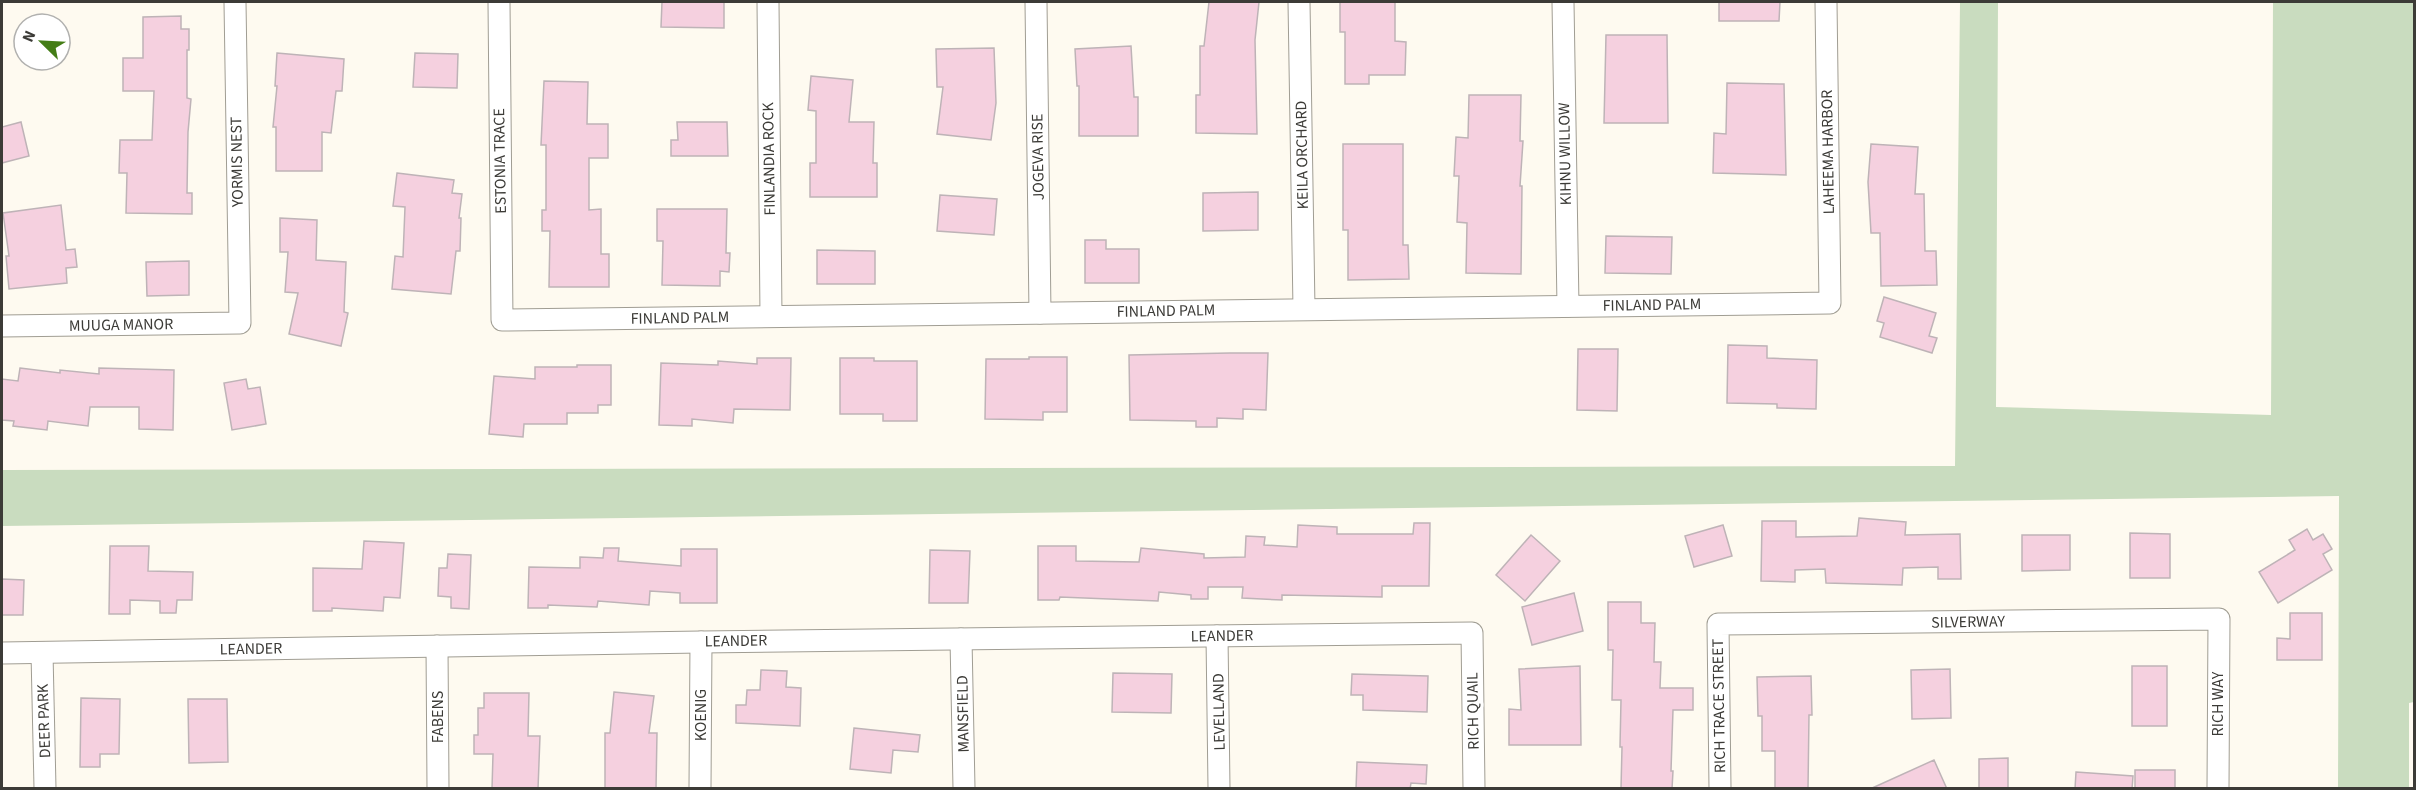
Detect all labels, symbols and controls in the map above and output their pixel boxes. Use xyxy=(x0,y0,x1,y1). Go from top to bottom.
north arrow xyxy=(12,12,72,72)
text: N xyxy=(17,27,41,46)
street label: LAHEEMA HARBOR xyxy=(1816,89,1840,215)
street label: KEILA ORCHARD xyxy=(1290,100,1314,209)
street label: FINLANDIA ROCK xyxy=(757,101,781,216)
street label: KIHNU WILLOW xyxy=(1553,102,1577,206)
street label: ESTONIA TRACE xyxy=(488,108,512,214)
street label: JOGEVA RISE xyxy=(1026,113,1050,201)
street label: YORMIS NEST xyxy=(225,116,249,208)
street label: FINLAND PALM xyxy=(1602,293,1702,317)
street label: FINLAND PALM xyxy=(1116,299,1216,323)
street label: FINLAND PALM xyxy=(630,306,730,330)
street label: MUUGA MANOR xyxy=(69,313,173,337)
street label: SILVERWAY xyxy=(1931,610,2005,634)
street label: LEANDER xyxy=(1191,624,1253,648)
street label: LEANDER xyxy=(705,629,767,653)
street label: LEANDER xyxy=(220,637,282,661)
street label: RICH TRACE STREET xyxy=(1707,638,1731,773)
street label: RICH WAY xyxy=(2207,671,2229,736)
street label: RICH QUAIL xyxy=(1461,672,1485,750)
street label: LEVELLAND xyxy=(1207,673,1231,751)
street label: MANSFIELD xyxy=(951,675,975,753)
street label: DEER PARK xyxy=(32,683,56,759)
street label: KOENIG xyxy=(690,689,712,741)
street label: FABENS xyxy=(427,691,449,743)

